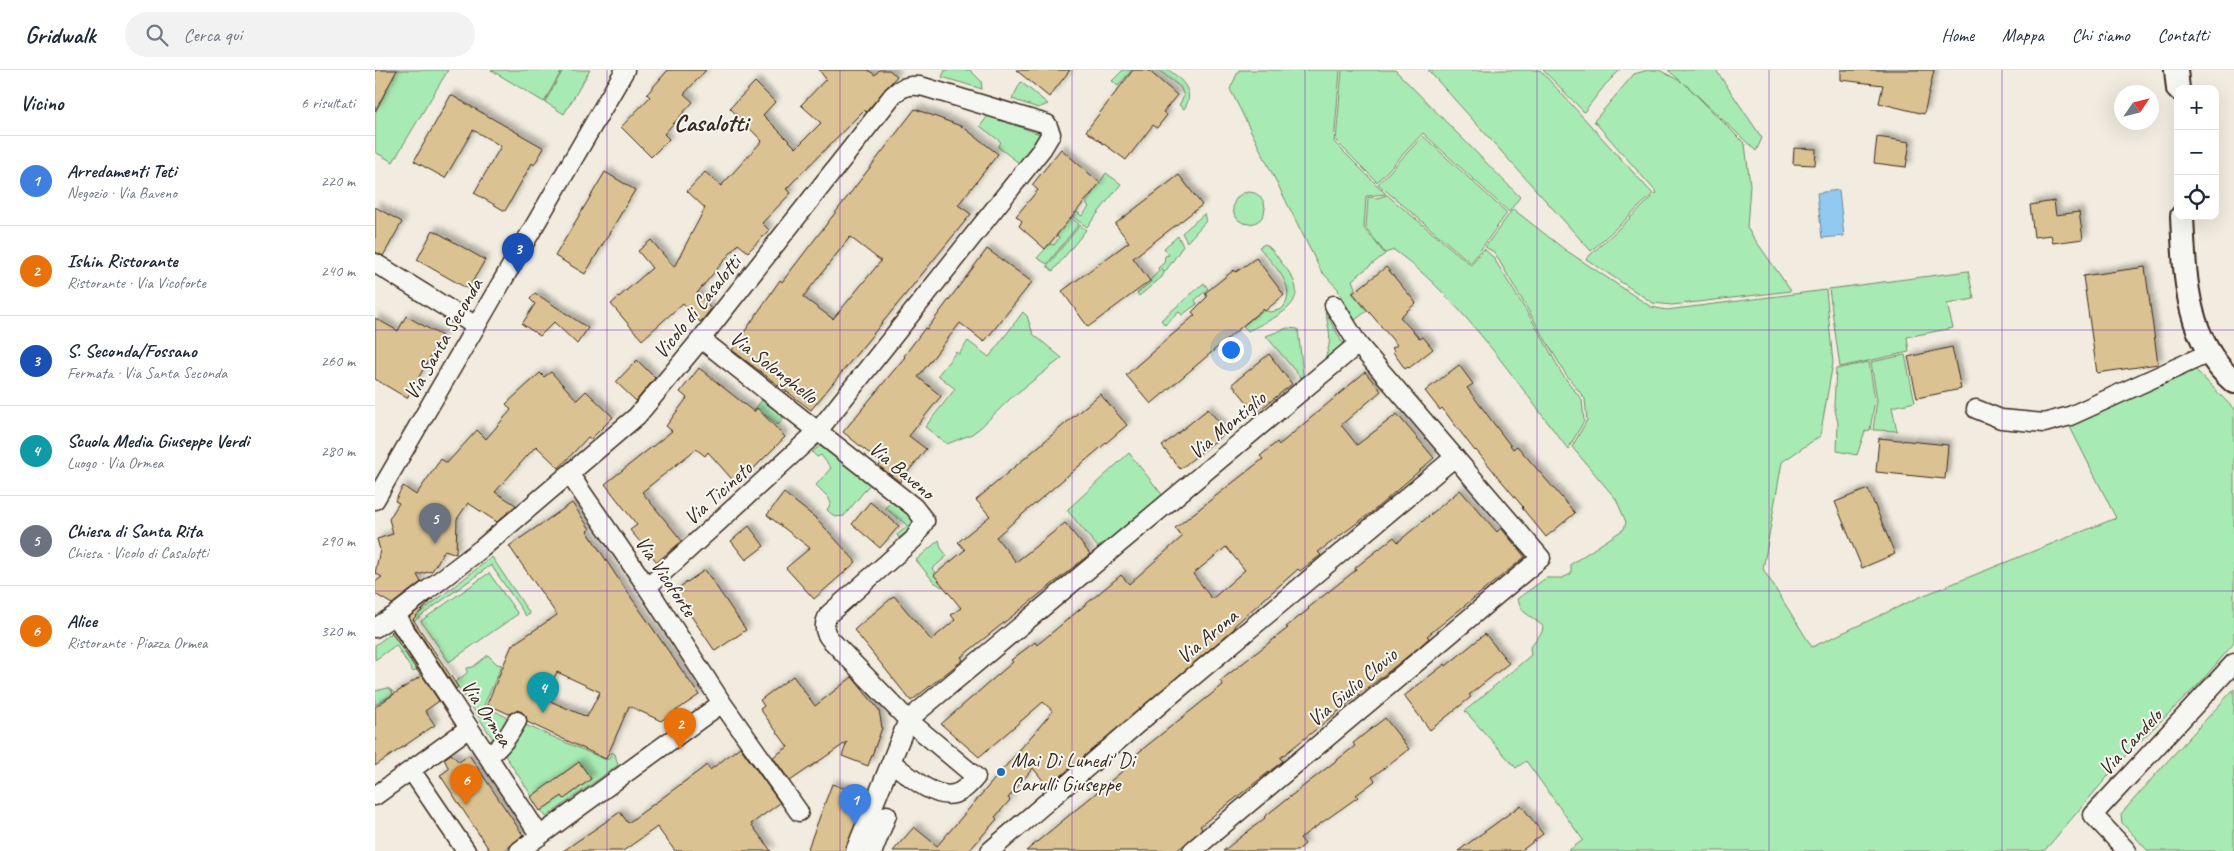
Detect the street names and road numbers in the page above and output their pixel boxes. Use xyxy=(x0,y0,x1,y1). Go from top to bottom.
street label: Vicolo di Casalotti xyxy=(647,248,748,364)
street label: Via Santa Seconda xyxy=(398,272,489,404)
street label: Via Solonghello xyxy=(725,325,824,410)
street label: Via Montiglio xyxy=(1183,384,1272,465)
street label: Via Baveno xyxy=(864,435,942,507)
street label: Via Ticineto xyxy=(678,454,759,531)
street label: Via Vicoforte xyxy=(630,531,703,622)
street label: Via Arona xyxy=(1171,602,1244,669)
street label: Via Giulio Clovio xyxy=(1302,641,1403,732)
street label: Via Ormea xyxy=(456,675,519,753)
street label: Via Candelo xyxy=(2093,701,2169,781)

